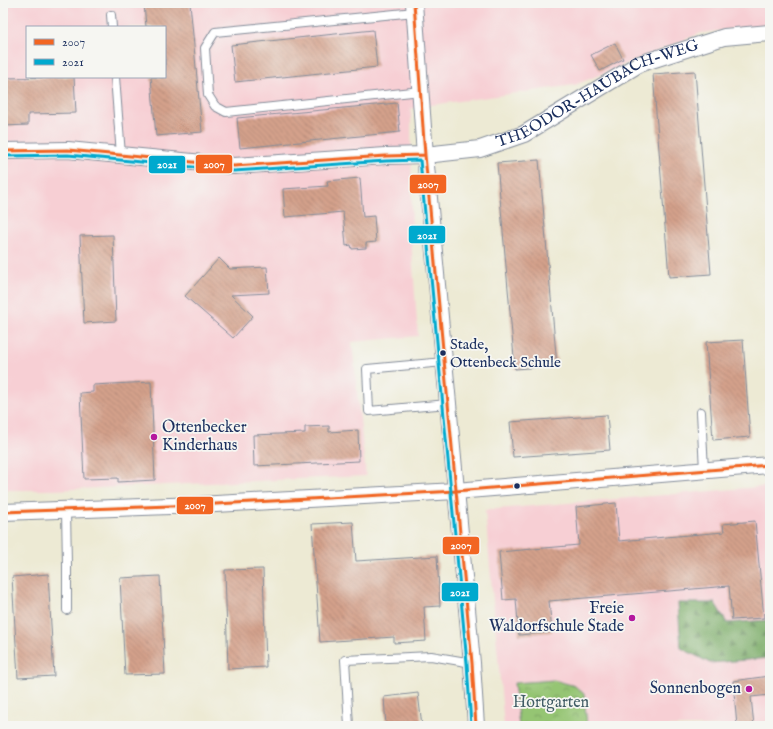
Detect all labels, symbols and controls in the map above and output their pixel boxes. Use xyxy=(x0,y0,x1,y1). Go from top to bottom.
legend xyxy=(26,26,166,78)
text: 2007 xyxy=(62,35,85,50)
street label: THEODOR-HAUBACH-WEG xyxy=(494,36,702,153)
text: 2021 xyxy=(62,55,84,70)
line badge: 2007 xyxy=(195,154,233,174)
line badge: 2021 xyxy=(148,155,186,174)
text: 2021 xyxy=(157,158,177,172)
text: 2007 xyxy=(203,158,225,172)
line badge: 2007 xyxy=(409,174,447,194)
text: 2007 xyxy=(417,178,439,192)
line badge: 2021 xyxy=(408,225,446,244)
text: 2021 xyxy=(417,229,437,243)
place label: Stade, Ottenbeck Schule xyxy=(450,335,561,372)
marker: Stade, Ottenbeck Schule xyxy=(438,348,448,358)
place label: Ottenbecker Kinderhaus xyxy=(162,418,247,456)
marker: Ottenbecker Kinderhaus xyxy=(149,432,159,442)
unlabelled marker xyxy=(512,481,522,491)
line badge: 2007 xyxy=(176,496,214,515)
text: 2007 xyxy=(184,499,206,513)
line badge: 2007 xyxy=(442,536,480,555)
text: 2007 xyxy=(450,539,472,553)
line badge: 2021 xyxy=(441,582,479,602)
text: 2021 xyxy=(450,586,470,600)
place label: Freie Waldorfschule Stade xyxy=(489,599,624,637)
marker: Freie Waldorfschule Stade xyxy=(627,613,637,623)
place label: Sonnenbogen xyxy=(650,679,741,699)
marker: Sonnenbogen xyxy=(744,684,754,694)
park label: Hortgarten xyxy=(513,693,590,713)

